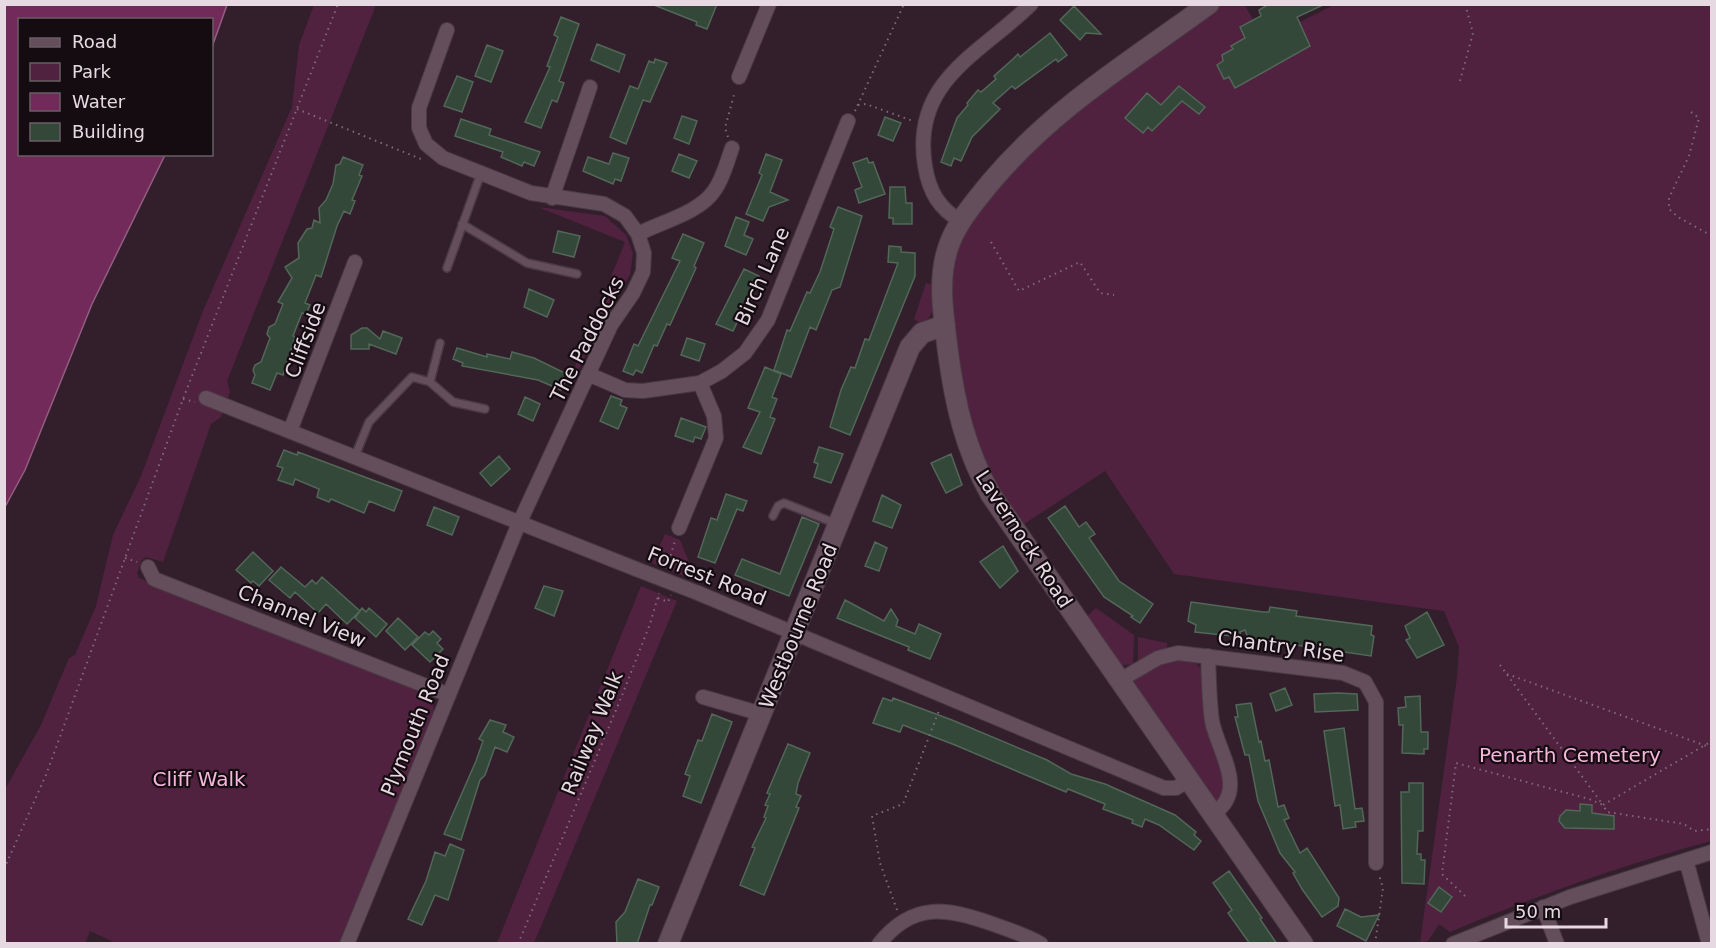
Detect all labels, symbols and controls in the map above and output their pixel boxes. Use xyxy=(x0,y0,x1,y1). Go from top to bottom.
legend xyxy=(18,18,213,156)
text: Road xyxy=(72,31,117,52)
text: Park xyxy=(72,61,111,82)
text: Water xyxy=(72,91,126,112)
text: Building xyxy=(72,121,145,142)
street label: Birch Lane xyxy=(730,223,794,329)
street label: The Paddocks xyxy=(545,272,629,407)
street label: Cliffside xyxy=(279,298,331,382)
street label: Lavernock Road xyxy=(971,466,1077,612)
street label: Westbourne Road xyxy=(754,540,842,712)
street label: Forrest Road xyxy=(644,541,770,611)
street label: Channel View xyxy=(234,579,370,653)
street label: Chantry Rise xyxy=(1216,625,1346,667)
street label: Plymouth Road xyxy=(376,651,454,799)
street label: Railway Walk xyxy=(556,667,628,798)
park label: Penarth Cemetery xyxy=(1479,743,1661,767)
park label: Cliff Walk xyxy=(152,767,246,791)
scale bar xyxy=(1506,891,1606,929)
text: 50 m xyxy=(1515,901,1561,922)

